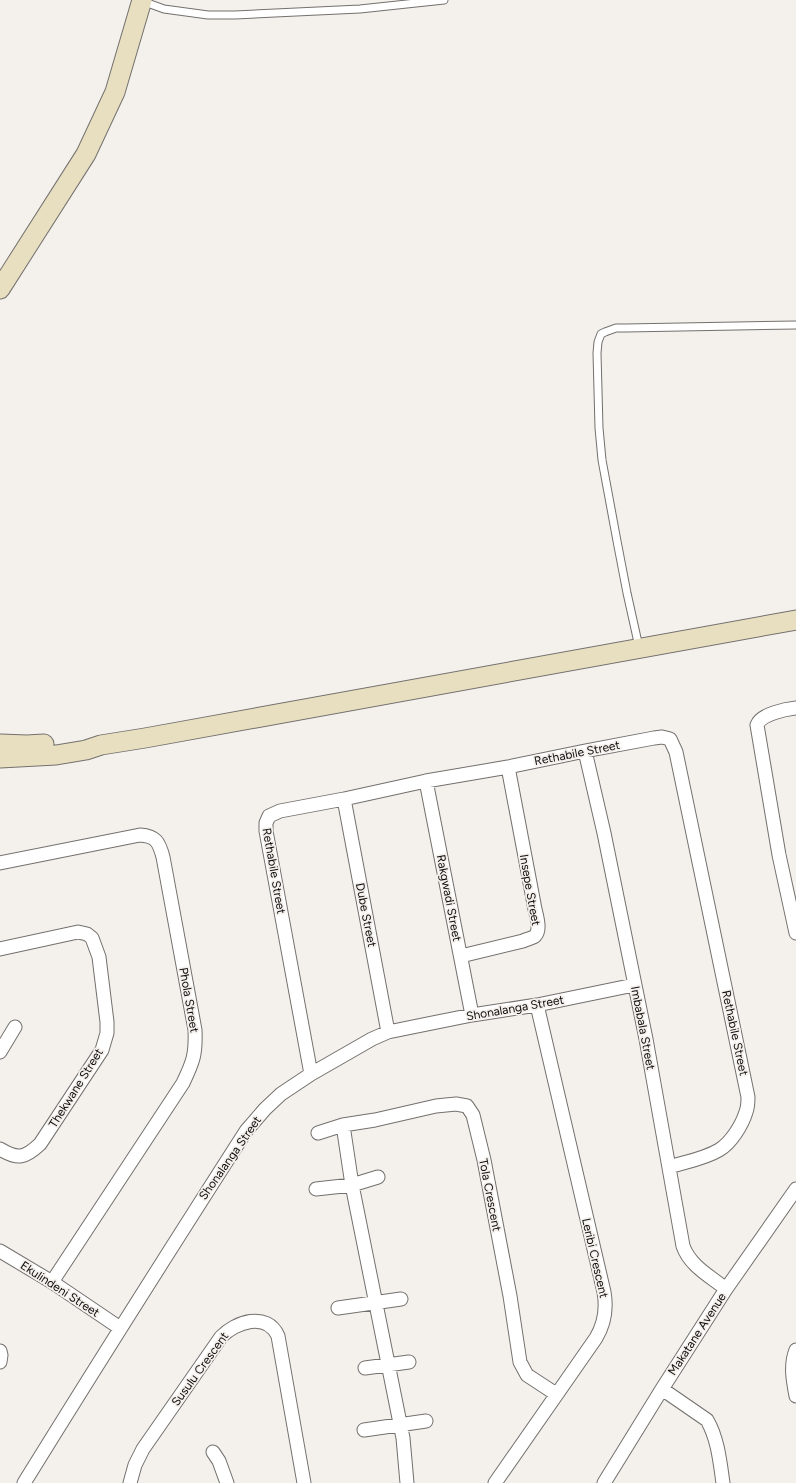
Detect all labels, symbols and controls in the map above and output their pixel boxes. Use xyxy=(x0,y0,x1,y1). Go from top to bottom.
street label: Rethabile Street xyxy=(533,738,621,768)
street label: Rethabile Street xyxy=(260,827,289,916)
street label: Rakgwadi Street xyxy=(434,853,464,943)
street label: Insepe Street xyxy=(517,853,543,927)
street label: Dube Street xyxy=(353,882,379,949)
street label: Phola Street xyxy=(176,966,202,1034)
street label: Imbabala Street xyxy=(628,985,658,1072)
street label: Rethabile Street xyxy=(719,989,751,1077)
street label: Shonalanga Street xyxy=(465,992,565,1023)
street label: Thekwane Street xyxy=(46,1045,106,1130)
street label: Shonalanga Street xyxy=(196,1113,264,1203)
street label: Tola Crescent xyxy=(476,1157,504,1233)
street label: Leribi Crescent xyxy=(579,1217,611,1300)
street label: Ekulindeni Street xyxy=(18,1258,103,1320)
street label: Makatane Avenue xyxy=(665,1290,729,1378)
street label: Susulu Crescent xyxy=(169,1329,232,1409)

